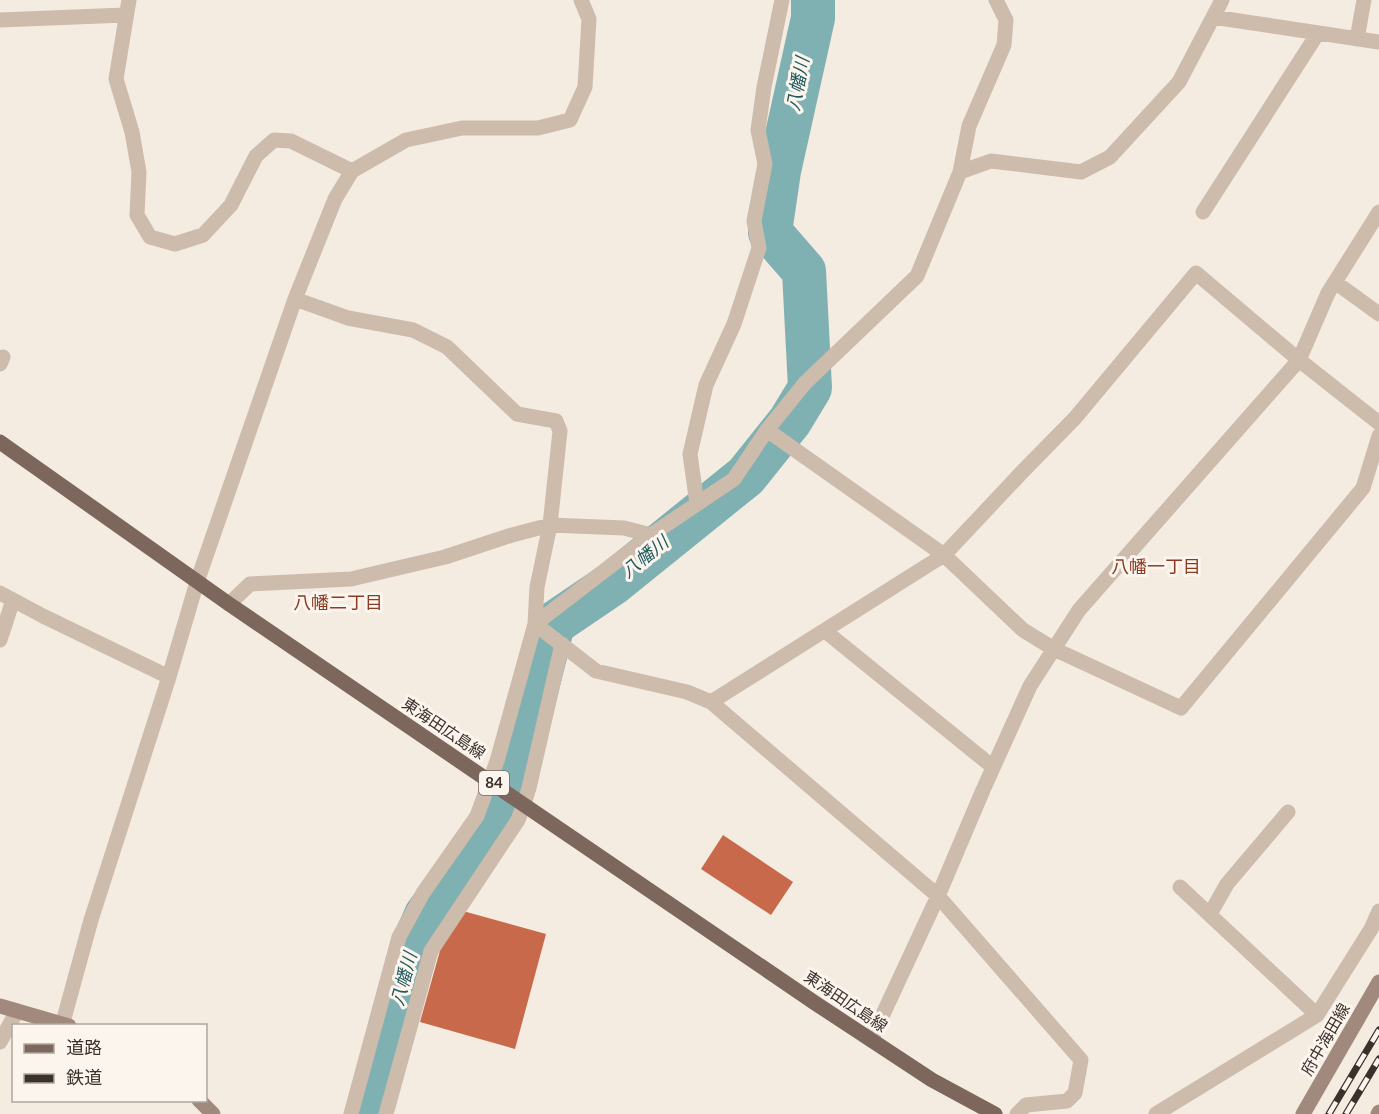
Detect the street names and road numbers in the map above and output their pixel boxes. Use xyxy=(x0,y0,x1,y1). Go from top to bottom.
street label: 東海田広島線 xyxy=(399,693,489,762)
road number: 84 xyxy=(479,771,509,795)
street label: 東海田広島線 xyxy=(801,966,891,1035)
street label: 府中海田線 xyxy=(1296,999,1353,1078)

